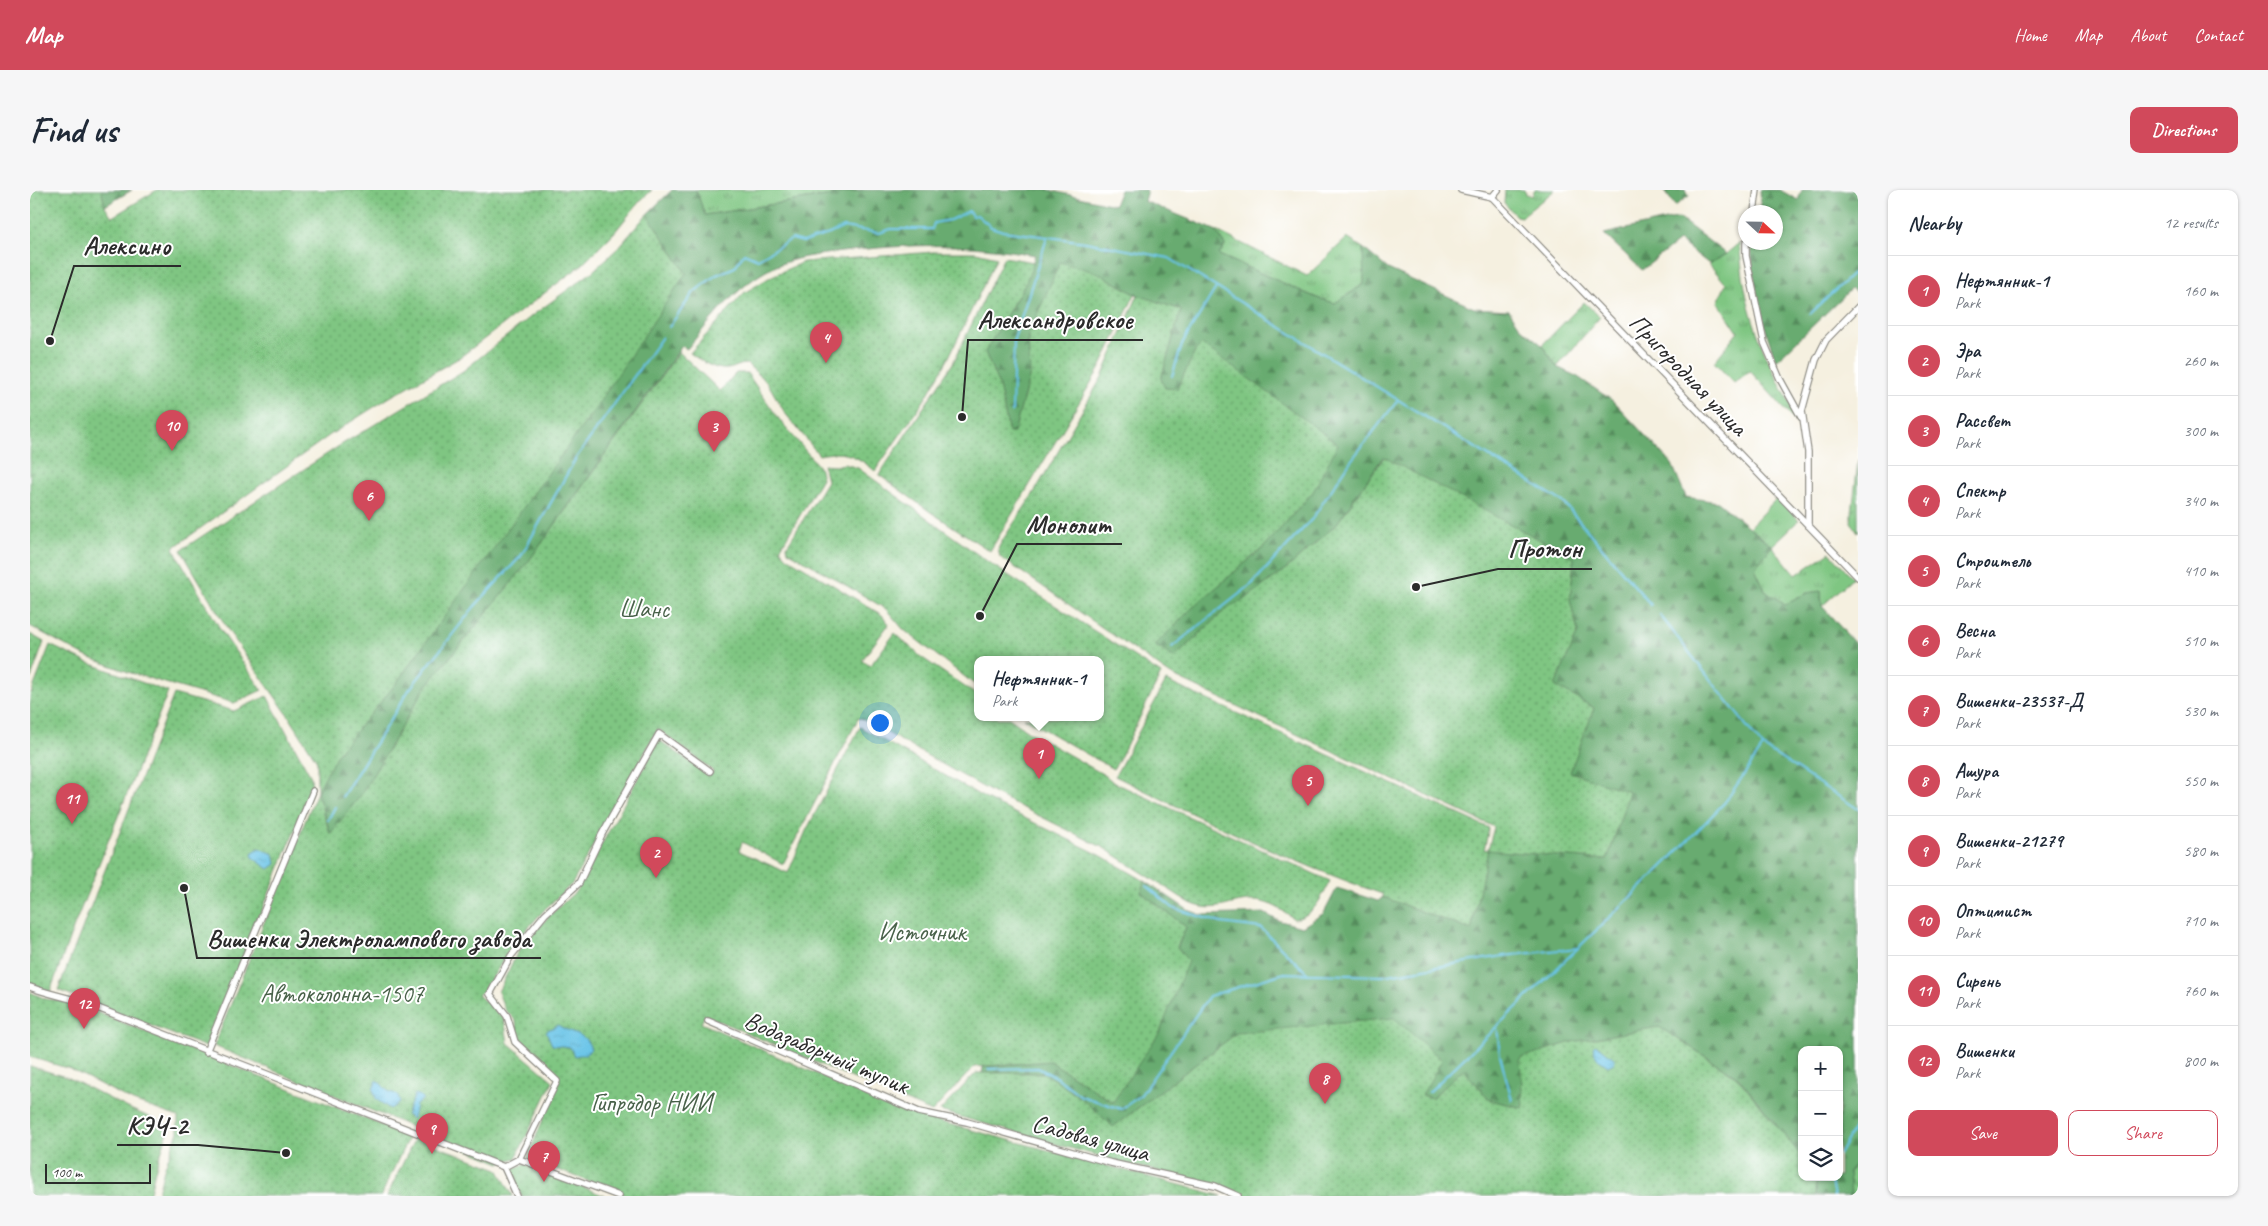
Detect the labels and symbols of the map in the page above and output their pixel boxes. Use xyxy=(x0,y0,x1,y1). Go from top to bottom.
north arrow xyxy=(1738,205,1783,250)
callout: Алексино xyxy=(74,225,181,266)
text: Алексино xyxy=(83,229,172,262)
callout: Александровское xyxy=(968,299,1143,340)
text: Александровское xyxy=(977,303,1134,336)
street label: Пригородная улица xyxy=(1622,307,1756,444)
pin: 4 xyxy=(810,322,842,363)
pin: 10 xyxy=(156,410,188,451)
pin: 3 xyxy=(698,411,730,452)
pin: 6 xyxy=(353,480,385,521)
callout: Монолит xyxy=(1017,503,1122,544)
text: Монолит xyxy=(1026,508,1113,541)
callout: Протон xyxy=(1498,528,1592,569)
text: Протон xyxy=(1508,532,1584,565)
park label: Шанс xyxy=(619,593,670,625)
your location xyxy=(867,710,893,736)
pin: 1 xyxy=(1023,738,1055,779)
pin: 5 xyxy=(1292,765,1324,806)
pin: 11 xyxy=(56,783,88,824)
pin: 2 xyxy=(640,837,672,878)
park label: Источник xyxy=(878,916,968,948)
callout: Вишенки Электролампового завода xyxy=(197,917,541,958)
text: Вишенки Электролампового завода xyxy=(207,922,534,955)
park label: Автоколонна-1507 xyxy=(260,978,426,1010)
pin: 12 xyxy=(68,988,100,1029)
street label: Водазаборный тупик xyxy=(740,1004,915,1103)
pin: 8 xyxy=(1309,1063,1341,1104)
park label: Гипродор НИИ xyxy=(591,1087,716,1119)
callout: КЭЧ-2 xyxy=(117,1104,198,1145)
street label: Садовая улица xyxy=(1029,1107,1155,1169)
text: КЭЧ-2 xyxy=(127,1109,190,1142)
pin: 9 xyxy=(416,1113,448,1154)
pin: 7 xyxy=(528,1141,560,1182)
scale bar xyxy=(45,1161,151,1184)

